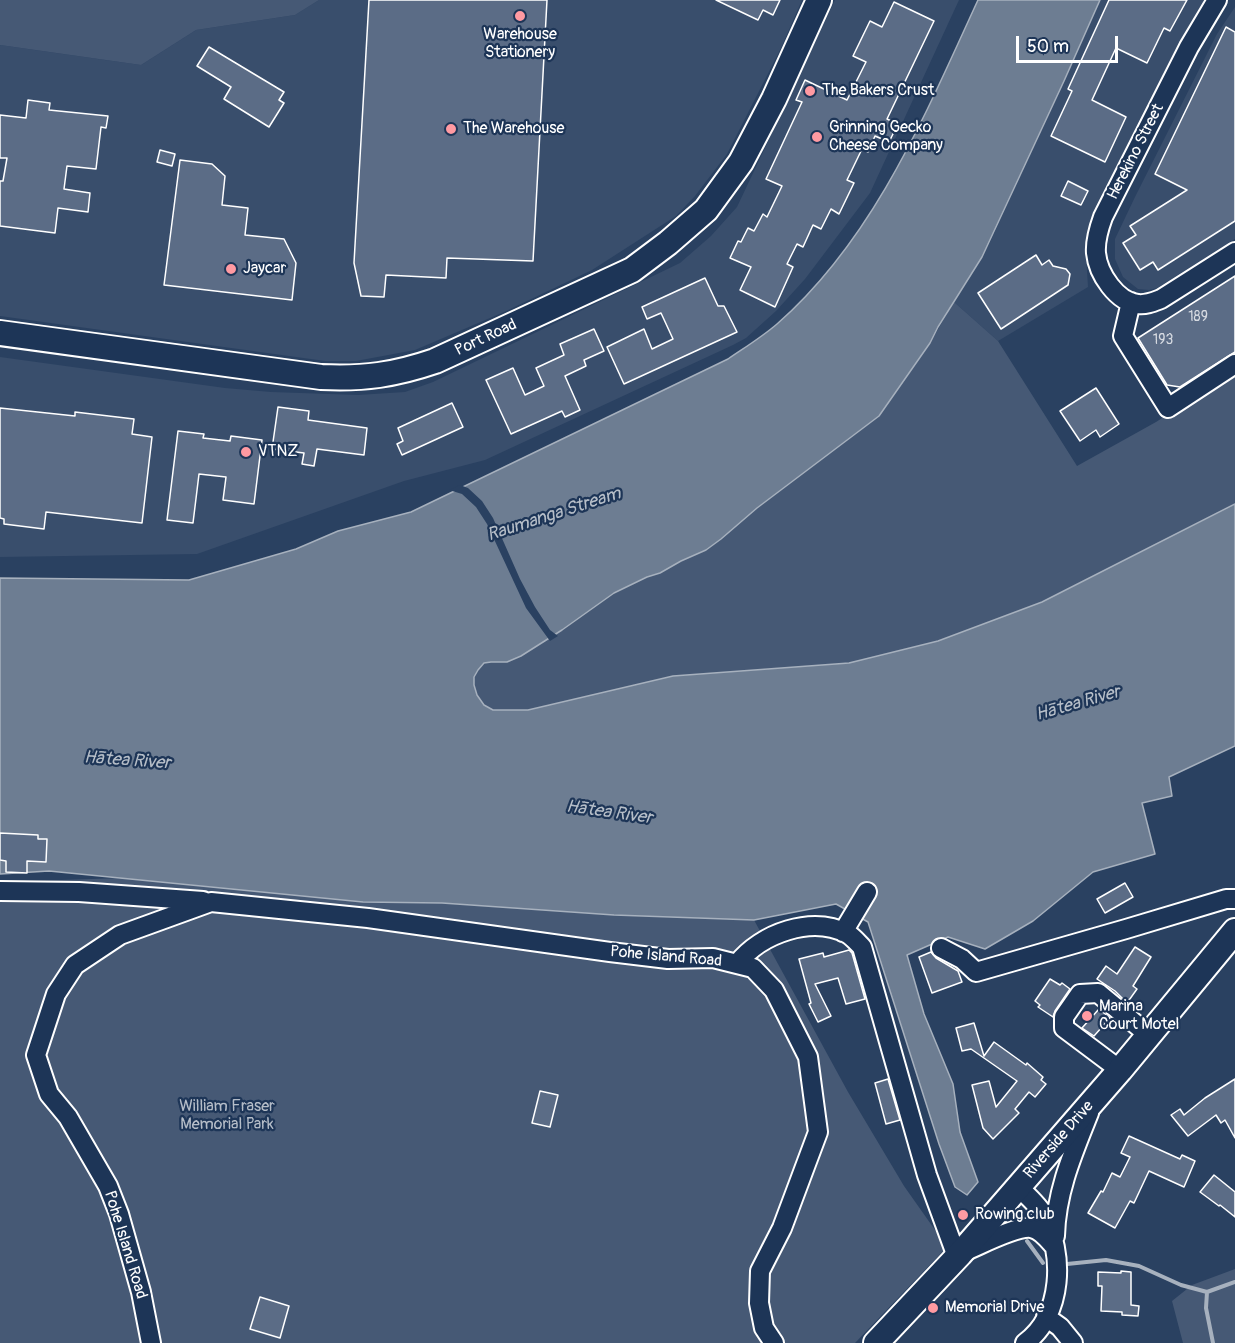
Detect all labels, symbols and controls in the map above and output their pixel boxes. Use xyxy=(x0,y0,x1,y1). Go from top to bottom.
marker: Warehouse Stationery xyxy=(513,9,527,23)
scale bar xyxy=(1019,24,1121,62)
place label: Warehouse Stationery xyxy=(483,25,557,63)
text: 50 m xyxy=(1027,35,1069,58)
place label: The Bakers Crust xyxy=(822,81,934,101)
marker: The Bakers Crust xyxy=(803,84,817,98)
street label: Herekino Street xyxy=(1104,101,1168,203)
place label: Grinning Gecko Cheese Company xyxy=(829,118,943,156)
place label: The Warehouse xyxy=(463,119,564,139)
marker: The Warehouse xyxy=(444,122,458,136)
marker: Grinning Gecko Cheese Company xyxy=(810,130,824,144)
place label: Jaycar xyxy=(243,259,286,279)
marker: Jaycar xyxy=(224,262,238,276)
house number: 189 xyxy=(1188,309,1208,325)
street label: Port Road xyxy=(452,315,520,361)
house number: 193 xyxy=(1153,332,1173,348)
place label: VTNZ xyxy=(258,442,298,462)
marker: VTNZ xyxy=(239,445,253,459)
water label: Raumanga Stream xyxy=(484,483,624,547)
water label: Hātea River xyxy=(1033,682,1123,726)
water label: Hātea River xyxy=(83,747,171,775)
water label: Hātea River xyxy=(565,796,653,830)
street label: Pohe Island Road xyxy=(609,943,723,971)
place label: Marina Court Motel xyxy=(1099,997,1179,1035)
marker: Marina Court Motel xyxy=(1080,1009,1094,1023)
park label: William Fraser Memorial Park xyxy=(179,1097,275,1135)
street label: Riverside Drive xyxy=(1020,1097,1098,1183)
street label: Pohe Island Road xyxy=(99,1189,151,1301)
place label: Rowing club xyxy=(975,1205,1055,1225)
marker: Rowing club xyxy=(956,1208,970,1222)
place label: Memorial Drive xyxy=(945,1298,1044,1318)
marker: Memorial Drive xyxy=(926,1301,940,1315)

